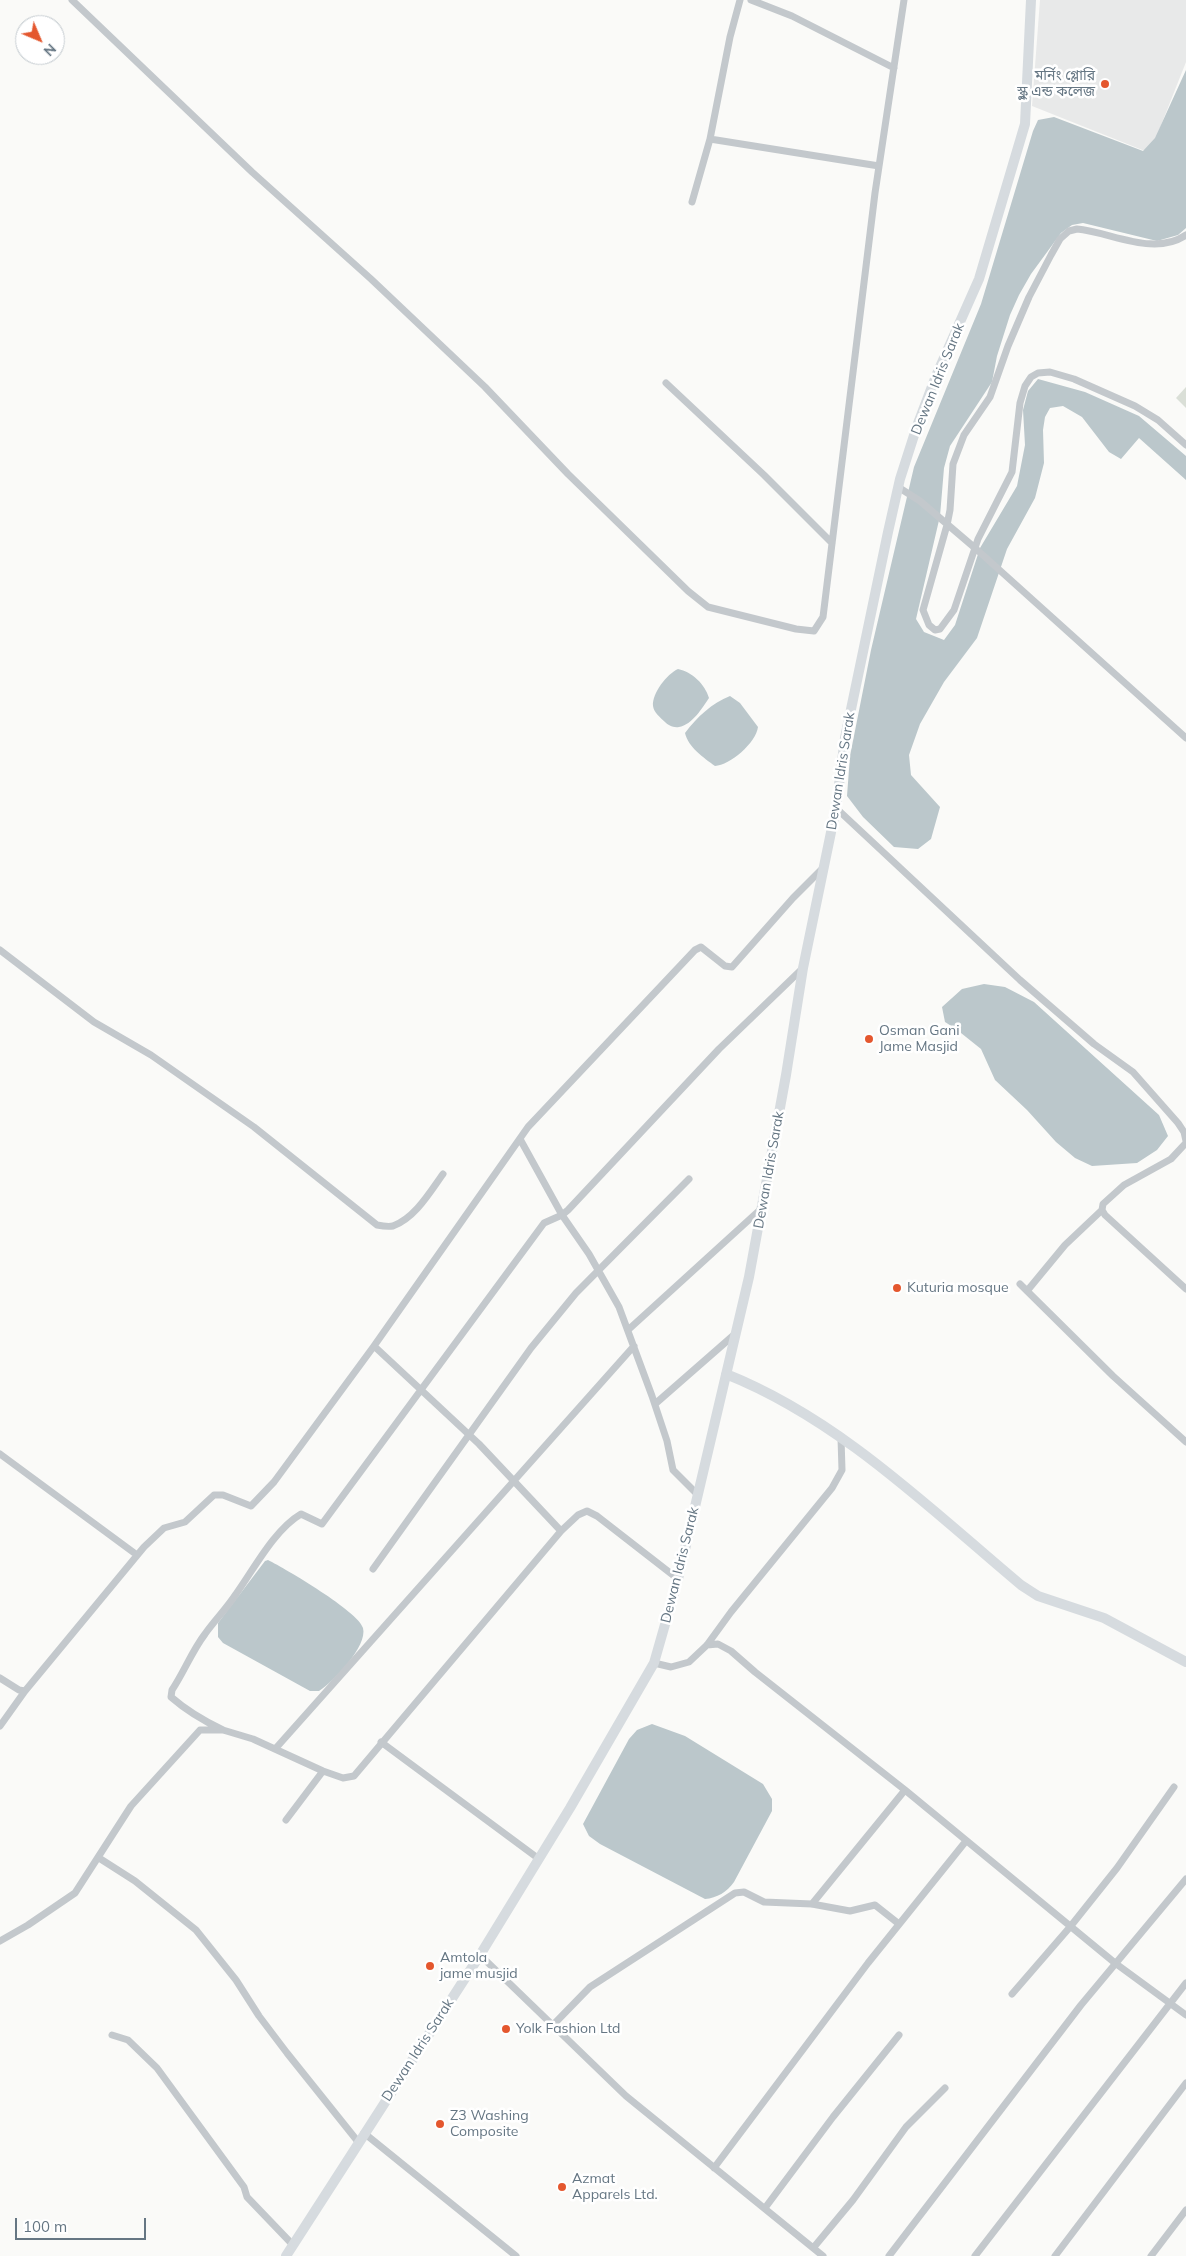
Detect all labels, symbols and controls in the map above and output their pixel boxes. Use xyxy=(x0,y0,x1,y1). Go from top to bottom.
north arrow xyxy=(15,15,65,65)
text: N xyxy=(40,40,60,60)
place label: মর্নিং গ্লোরি স্কুল এন্ড কলেজ xyxy=(1017,68,1095,100)
marker: মর্নিং গ্লোরি স্কুল এন্ড কলেজ xyxy=(1099,78,1111,90)
street label: Dewan Idris Sarak xyxy=(908,321,968,437)
street label: Dewan Idris Sarak xyxy=(823,711,859,831)
place label: Osman Gani Jame Masjid xyxy=(879,1023,959,1056)
marker: Osman Gani Jame Masjid xyxy=(863,1033,875,1045)
street label: Dewan Idris Sarak xyxy=(750,1110,788,1230)
place label: Kuturia mosque xyxy=(907,1280,1009,1296)
marker: Kuturia mosque xyxy=(891,1282,903,1294)
street label: Dewan Idris Sarak xyxy=(657,1505,703,1625)
place label: Amtola jame musjid xyxy=(440,1950,518,1982)
marker: Amtola jame musjid xyxy=(424,1960,436,1972)
street label: Dewan Idris Sarak xyxy=(379,1996,457,2104)
place label: Yolk Fashion Ltd xyxy=(516,2021,620,2037)
marker: Yolk Fashion Ltd xyxy=(500,2023,512,2035)
place label: Z3 Washing Composite xyxy=(450,2108,529,2140)
marker: Z3 Washing Composite xyxy=(434,2118,446,2130)
place label: Azmat Apparels Ltd. xyxy=(572,2171,658,2204)
marker: Azmat Apparels Ltd. xyxy=(556,2181,568,2193)
scale bar xyxy=(18,2208,149,2240)
text: 100 m xyxy=(23,2217,67,2236)

